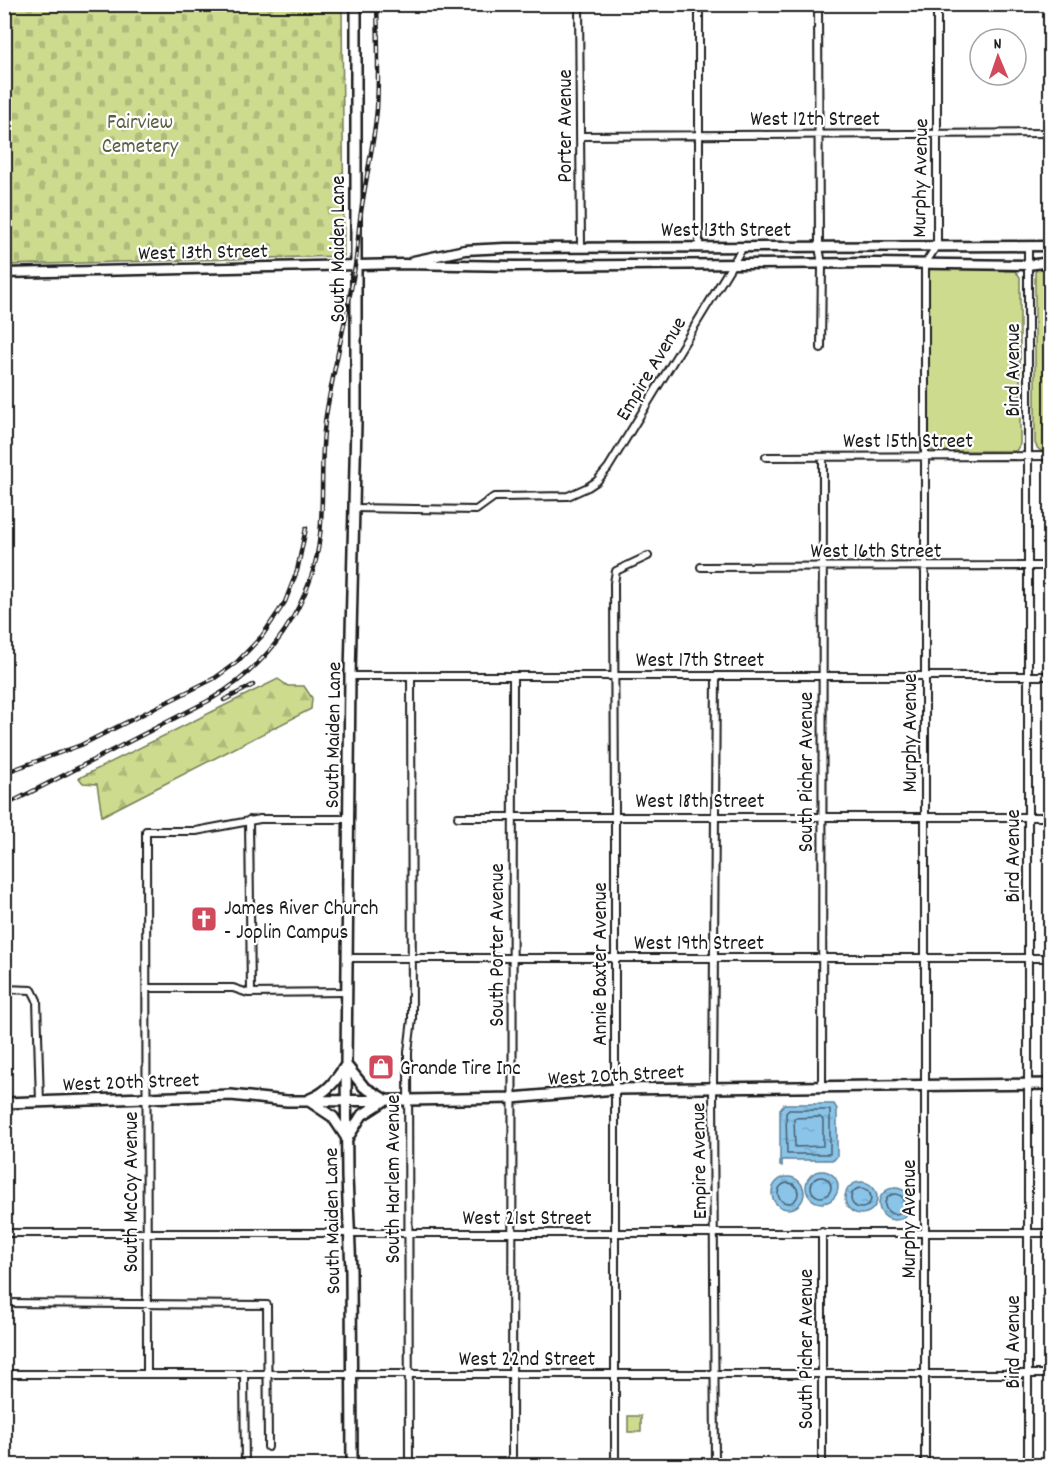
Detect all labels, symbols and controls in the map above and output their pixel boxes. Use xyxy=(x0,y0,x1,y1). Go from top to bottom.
north arrow xyxy=(968,27,1028,87)
text: N xyxy=(993,33,1002,56)
street label: Porter Avenue xyxy=(552,69,582,183)
street label: West 12th Street xyxy=(750,106,880,136)
park label: Fairview Cemetery xyxy=(102,109,179,163)
street label: Murphy Avenue xyxy=(906,118,938,238)
street label: South Maiden Lane xyxy=(325,176,355,322)
street label: West 13th Street xyxy=(661,217,791,247)
street label: West 13th Street xyxy=(138,238,268,270)
street label: Empire Avenue xyxy=(610,312,696,427)
street label: Bird Avenue xyxy=(1000,323,1030,417)
street label: West 15th Street xyxy=(843,428,973,458)
street label: West 16th Street xyxy=(811,538,942,568)
street label: West 17th Street xyxy=(636,647,765,677)
street label: South Maiden Lane xyxy=(319,661,351,809)
street label: Murphy Avenue xyxy=(897,673,927,793)
street label: South Picher Avenue xyxy=(793,692,823,852)
street label: West 18th Street xyxy=(636,788,765,818)
street label: Bird Avenue xyxy=(1000,809,1030,903)
street label: South Porter Avenue xyxy=(484,863,514,1027)
street label: Annie Baxter Avenue xyxy=(587,882,617,1046)
place label: James River Church - Joplin Campus xyxy=(224,895,378,949)
church icon: James River Church - Joplin Campus xyxy=(189,904,219,934)
street label: West 19th Street xyxy=(634,930,764,960)
shop icon: Grande Tire Inc xyxy=(366,1052,396,1082)
place label: Grande Tire Inc xyxy=(400,1055,521,1085)
street label: West 20th Street xyxy=(547,1058,685,1096)
street label: West 20th Street xyxy=(62,1067,200,1101)
street label: South Harlem Avenue xyxy=(380,1094,410,1264)
street label: Empire Avenue xyxy=(685,1102,717,1220)
street label: South McCoy Avenue xyxy=(118,1111,148,1273)
street label: South Maiden Lane xyxy=(318,1147,350,1295)
street label: Murphy Avenue xyxy=(896,1159,926,1279)
street label: West 21st Street xyxy=(463,1205,592,1235)
street label: South Picher Avenue xyxy=(793,1269,823,1429)
street label: Bird Avenue xyxy=(1000,1295,1030,1389)
street label: West 22nd Street xyxy=(459,1346,595,1376)

